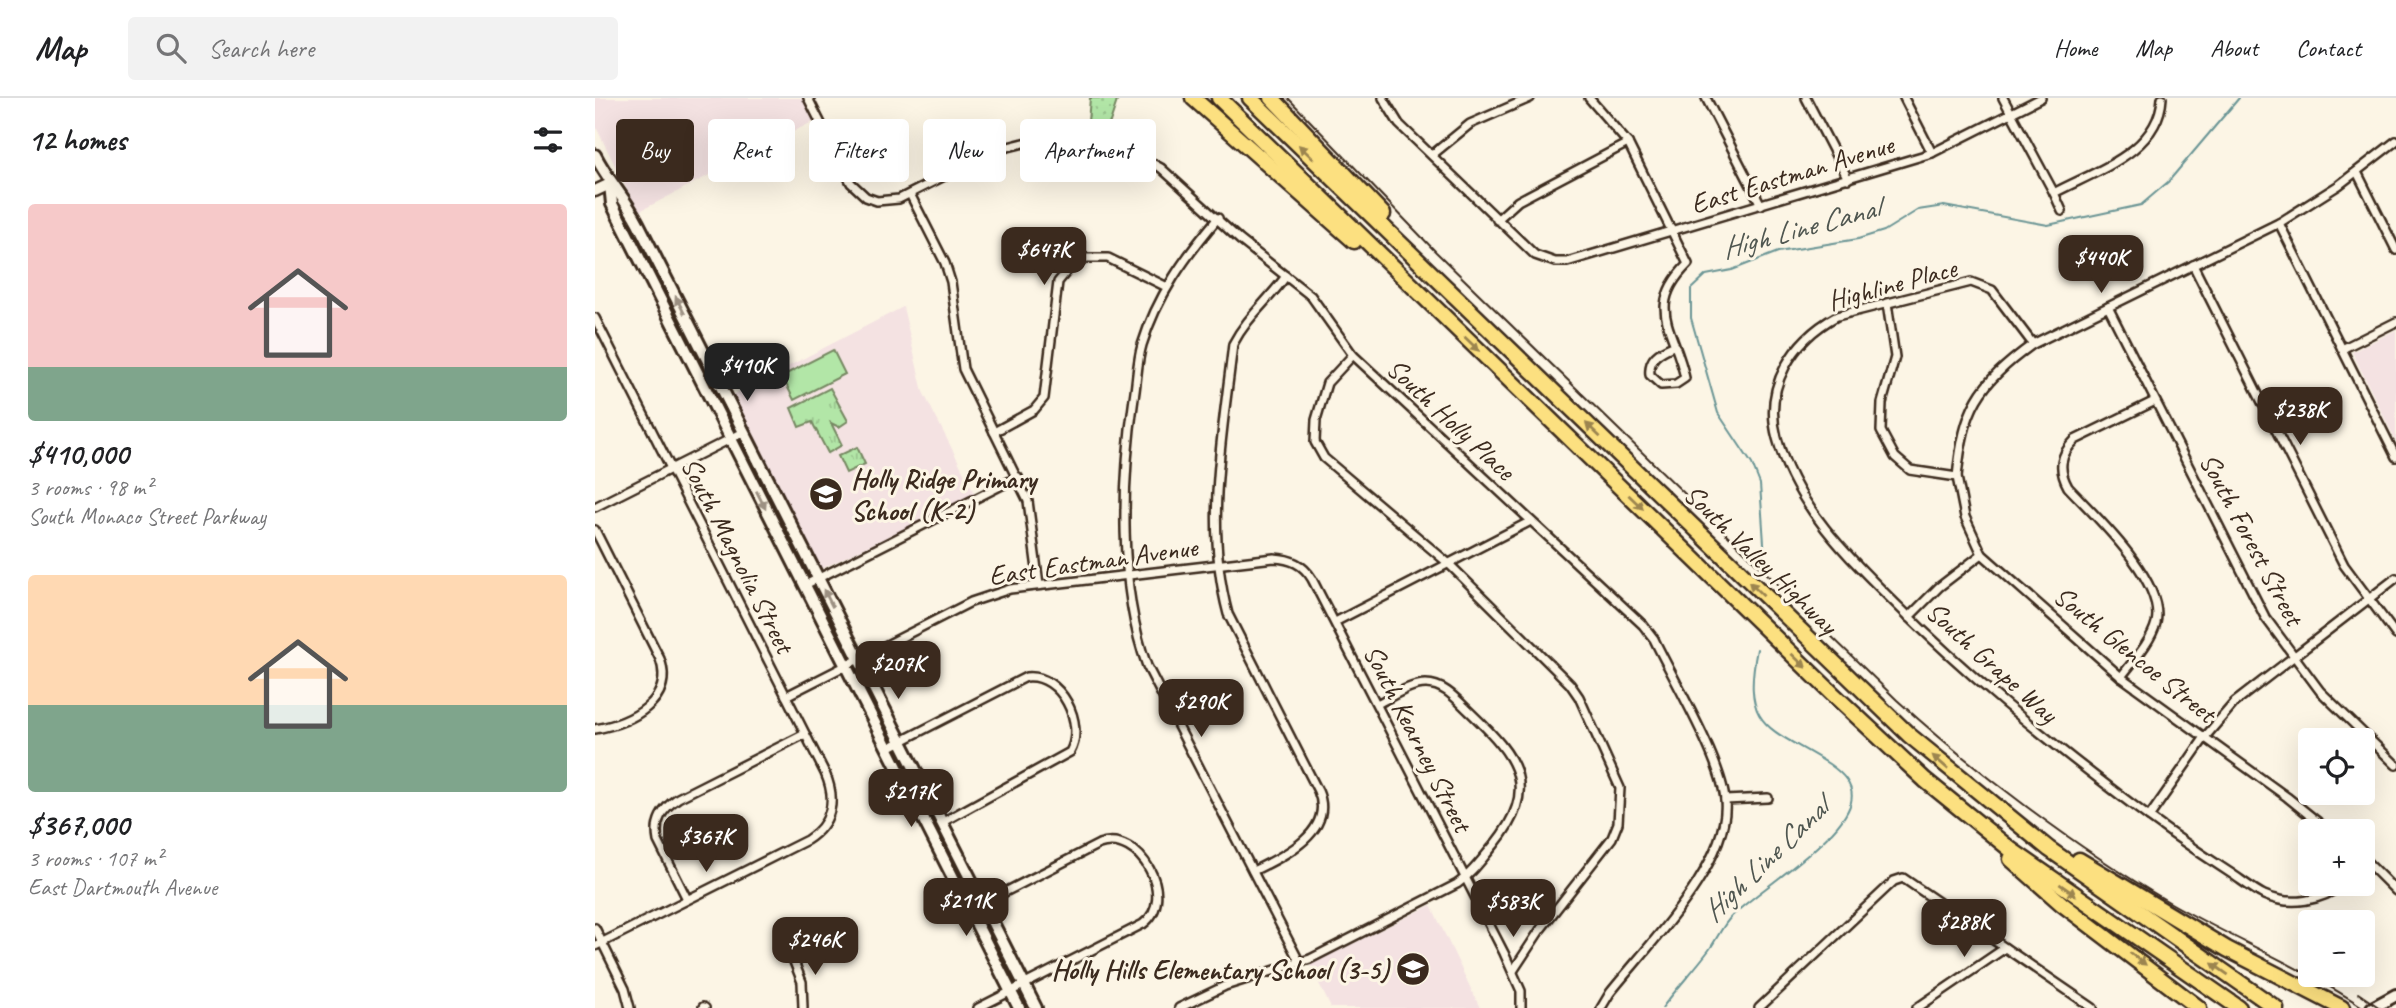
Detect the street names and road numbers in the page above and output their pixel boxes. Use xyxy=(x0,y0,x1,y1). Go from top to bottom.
street label: East Eastman Avenue xyxy=(1686,126,1899,221)
street label: Highline Place xyxy=(1824,250,1962,318)
street label: South Holly Place xyxy=(1379,351,1524,489)
street label: South Forest Street xyxy=(2192,447,2313,633)
street label: South Magnolia Street xyxy=(674,451,804,661)
street label: South Valley Highway xyxy=(1677,477,1847,643)
street label: East Eastman Avenue xyxy=(987,529,1201,593)
street label: South Glencoe Street xyxy=(2047,578,2225,732)
street label: South Grape Way xyxy=(1919,594,2067,732)
street label: South Kearney Street xyxy=(1356,639,1481,840)

